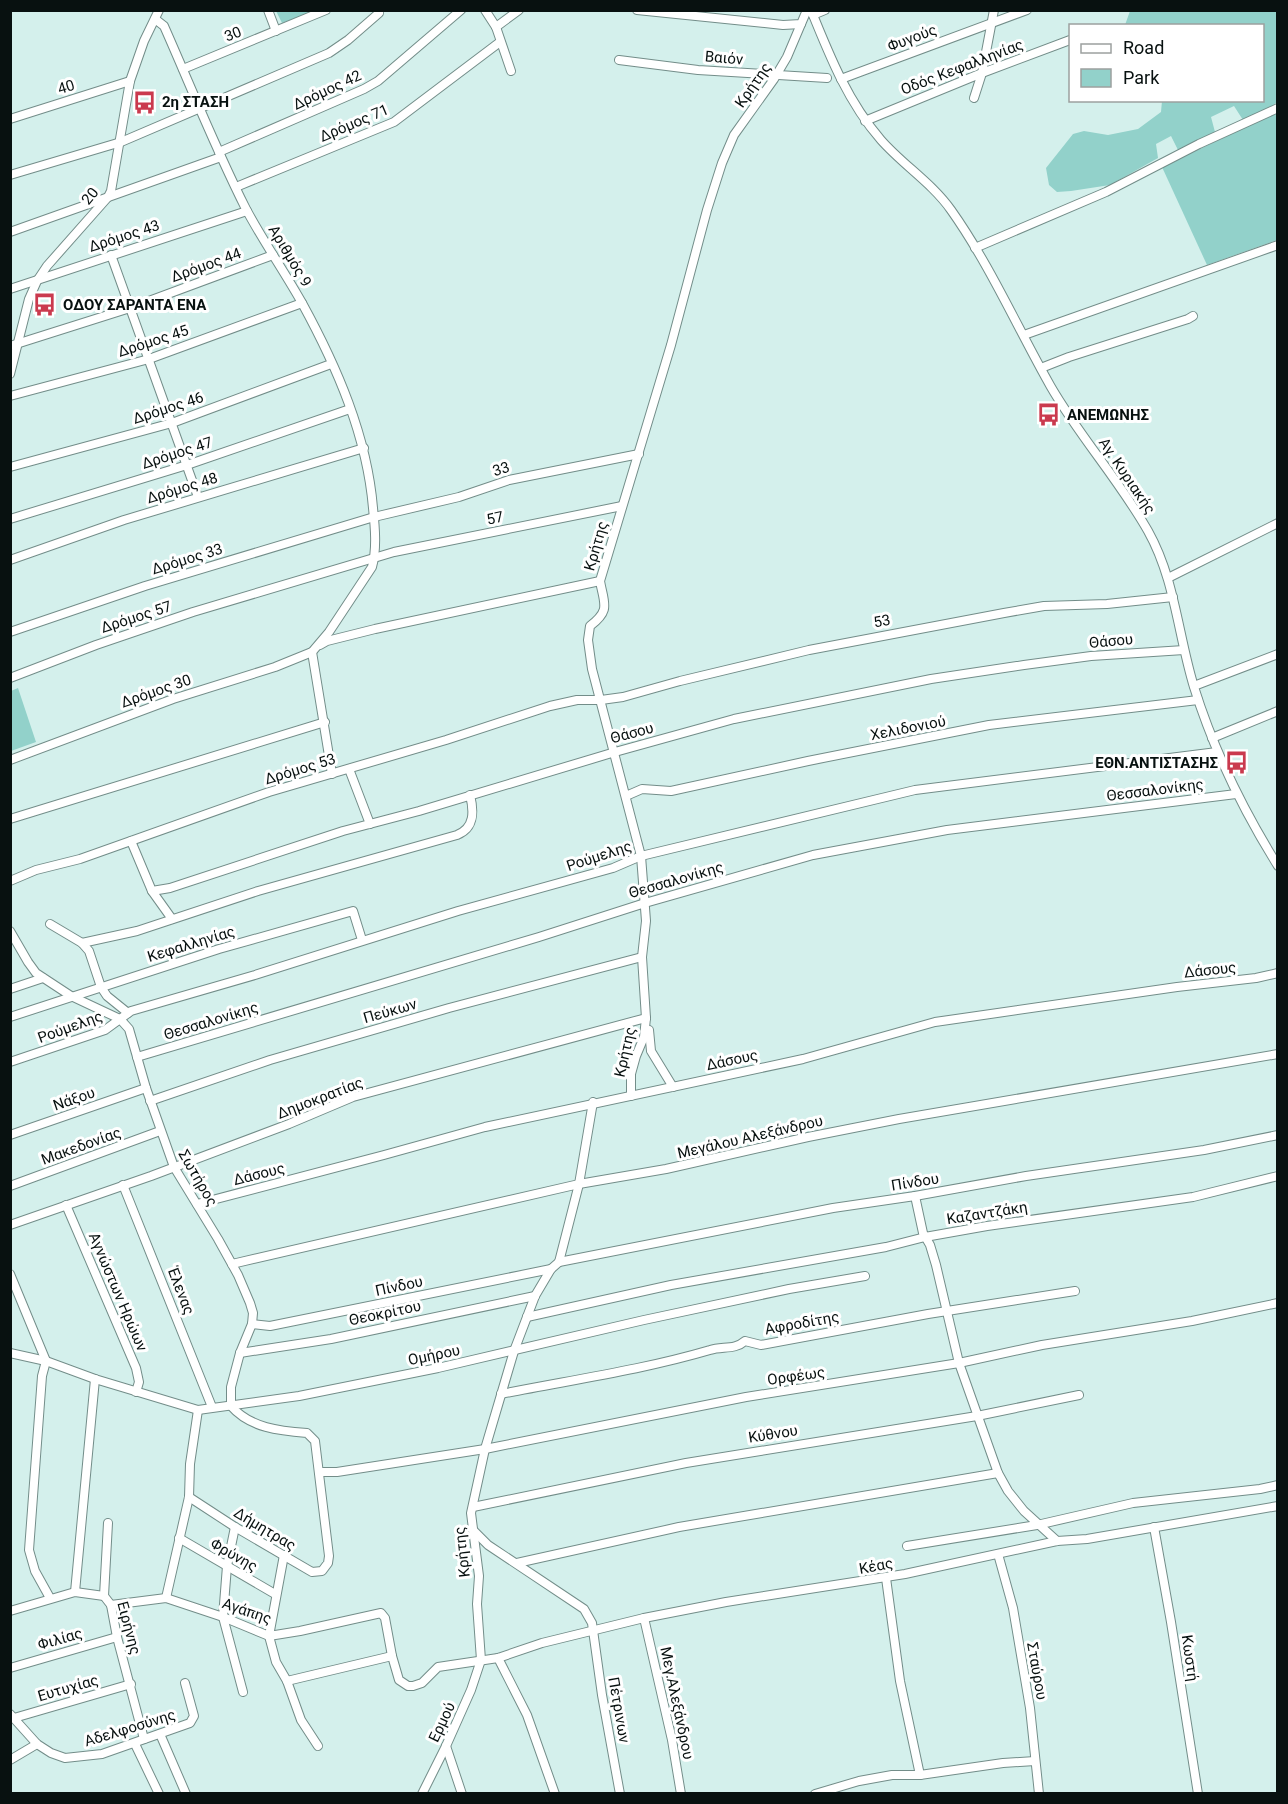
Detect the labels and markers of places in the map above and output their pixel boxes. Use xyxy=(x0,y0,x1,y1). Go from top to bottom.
bus stop icon: 2η ΣΤΑΣΗ xyxy=(131,89,157,115)
place label: 2η ΣΤΑΣΗ xyxy=(162,93,229,111)
bus stop icon: ΟΔΟΥ ΣΑΡΑΝΤΑ ΕΝΑ xyxy=(32,292,58,318)
place label: ΟΔΟΥ ΣΑΡΑΝΤΑ ΕΝΑ xyxy=(63,296,207,314)
bus stop icon: ΑΝΕΜΩΝΗΣ xyxy=(1036,402,1062,428)
place label: ΑΝΕΜΩΝΗΣ xyxy=(1067,406,1149,424)
bus stop icon: ΕΘΝ.ΑΝΤΙΣΤΑΣΗΣ xyxy=(1223,750,1249,776)
place label: ΕΘΝ.ΑΝΤΙΣΤΑΣΗΣ xyxy=(1095,754,1218,772)

